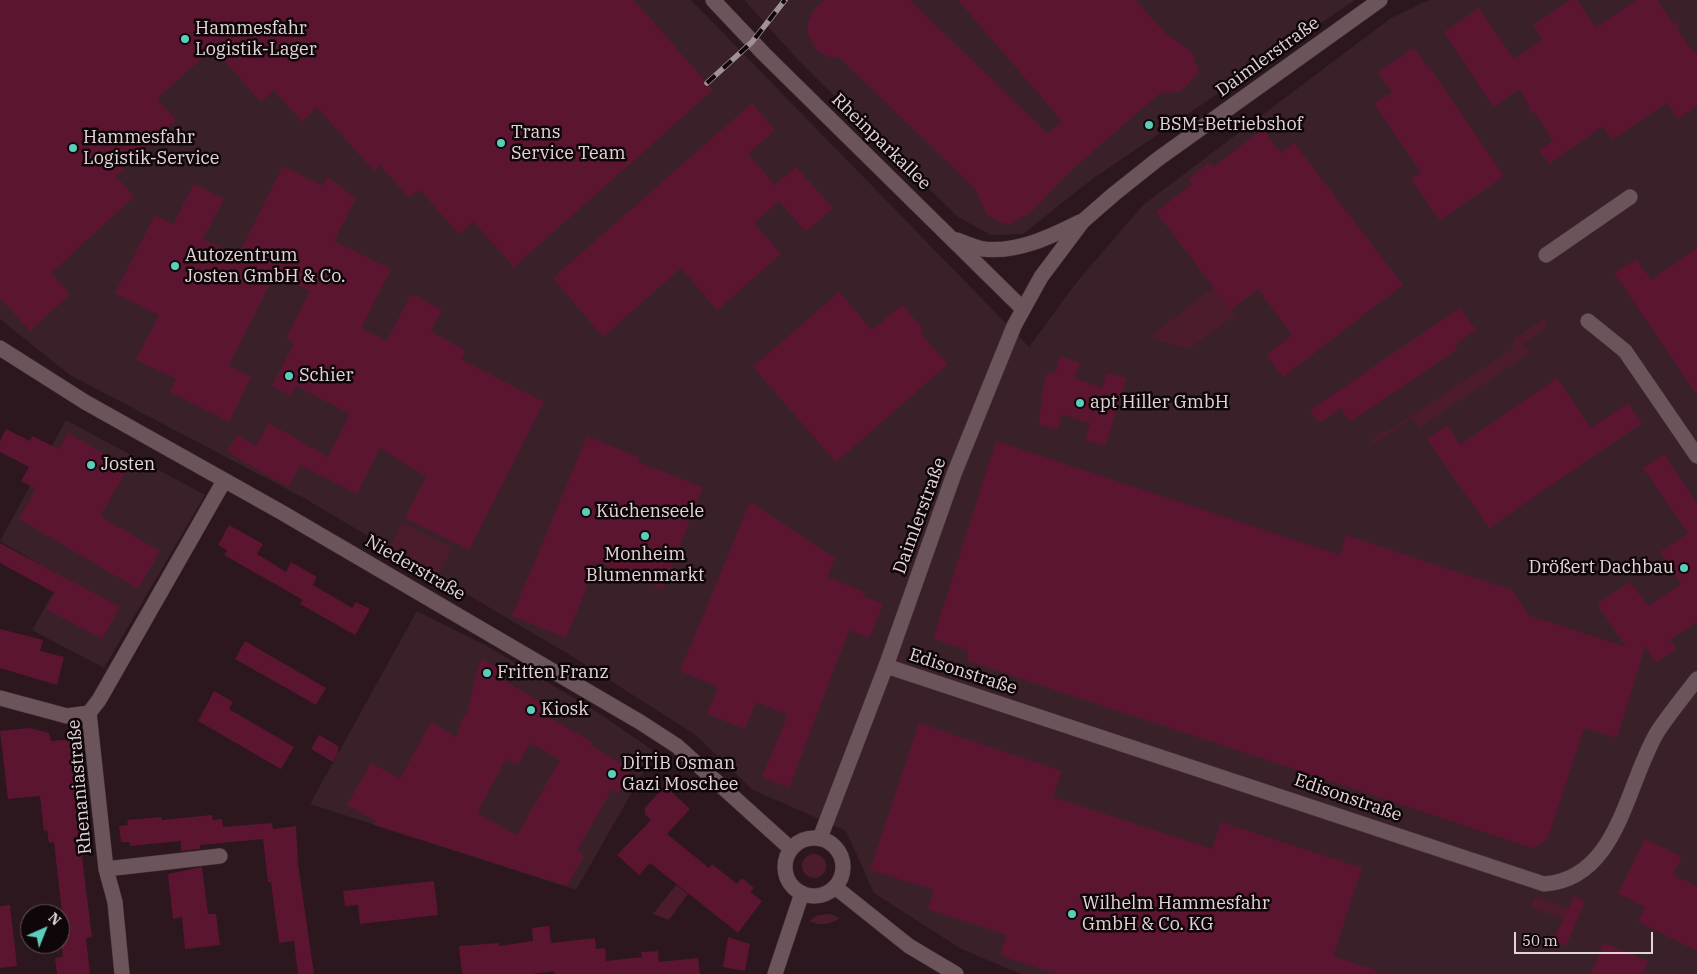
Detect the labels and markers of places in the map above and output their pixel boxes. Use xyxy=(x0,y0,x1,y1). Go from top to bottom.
place label: Hammesfahr Logistik-Lager xyxy=(195,18,317,60)
marker: Hammesfahr Logistik-Lager xyxy=(179,33,191,45)
place label: BSM-Betriebshof xyxy=(1159,114,1303,136)
marker: BSM-Betriebshof xyxy=(1143,119,1155,131)
place label: Trans Service Team xyxy=(511,122,626,164)
place label: Hammesfahr Logistik-Service xyxy=(83,127,219,170)
marker: Trans Service Team xyxy=(495,137,507,149)
marker: Hammesfahr Logistik-Service xyxy=(67,142,79,154)
place label: Autozentrum Josten GmbH & Co. xyxy=(185,245,346,288)
marker: Autozentrum Josten GmbH & Co. xyxy=(169,260,181,272)
place label: Schier xyxy=(299,365,353,387)
marker: Schier xyxy=(283,370,295,382)
place label: apt Hiller GmbH xyxy=(1090,392,1229,414)
marker: apt Hiller GmbH xyxy=(1074,397,1086,409)
place label: Josten xyxy=(101,454,155,476)
marker: Josten xyxy=(85,459,97,471)
place label: Küchenseele xyxy=(596,501,704,523)
marker: Küchenseele xyxy=(580,506,592,518)
marker: Monheim Blumenmarkt xyxy=(639,530,651,542)
place label: Monheim Blumenmarkt xyxy=(586,544,704,586)
place label: Drößert Dachbau xyxy=(1528,557,1674,579)
marker: Drößert Dachbau xyxy=(1678,562,1690,574)
place label: Fritten Franz xyxy=(497,662,609,684)
marker: Fritten Franz xyxy=(481,667,493,679)
place label: Kiosk xyxy=(541,699,589,721)
marker: Kiosk xyxy=(525,704,537,716)
place label: DİTİB Osman Gazi Moschee xyxy=(622,753,738,796)
marker: DİTİB Osman Gazi Moschee xyxy=(606,768,618,780)
place label: Wilhelm Hammesfahr GmbH & Co. KG xyxy=(1082,893,1270,936)
marker: Wilhelm Hammesfahr GmbH & Co. KG xyxy=(1066,908,1078,920)

